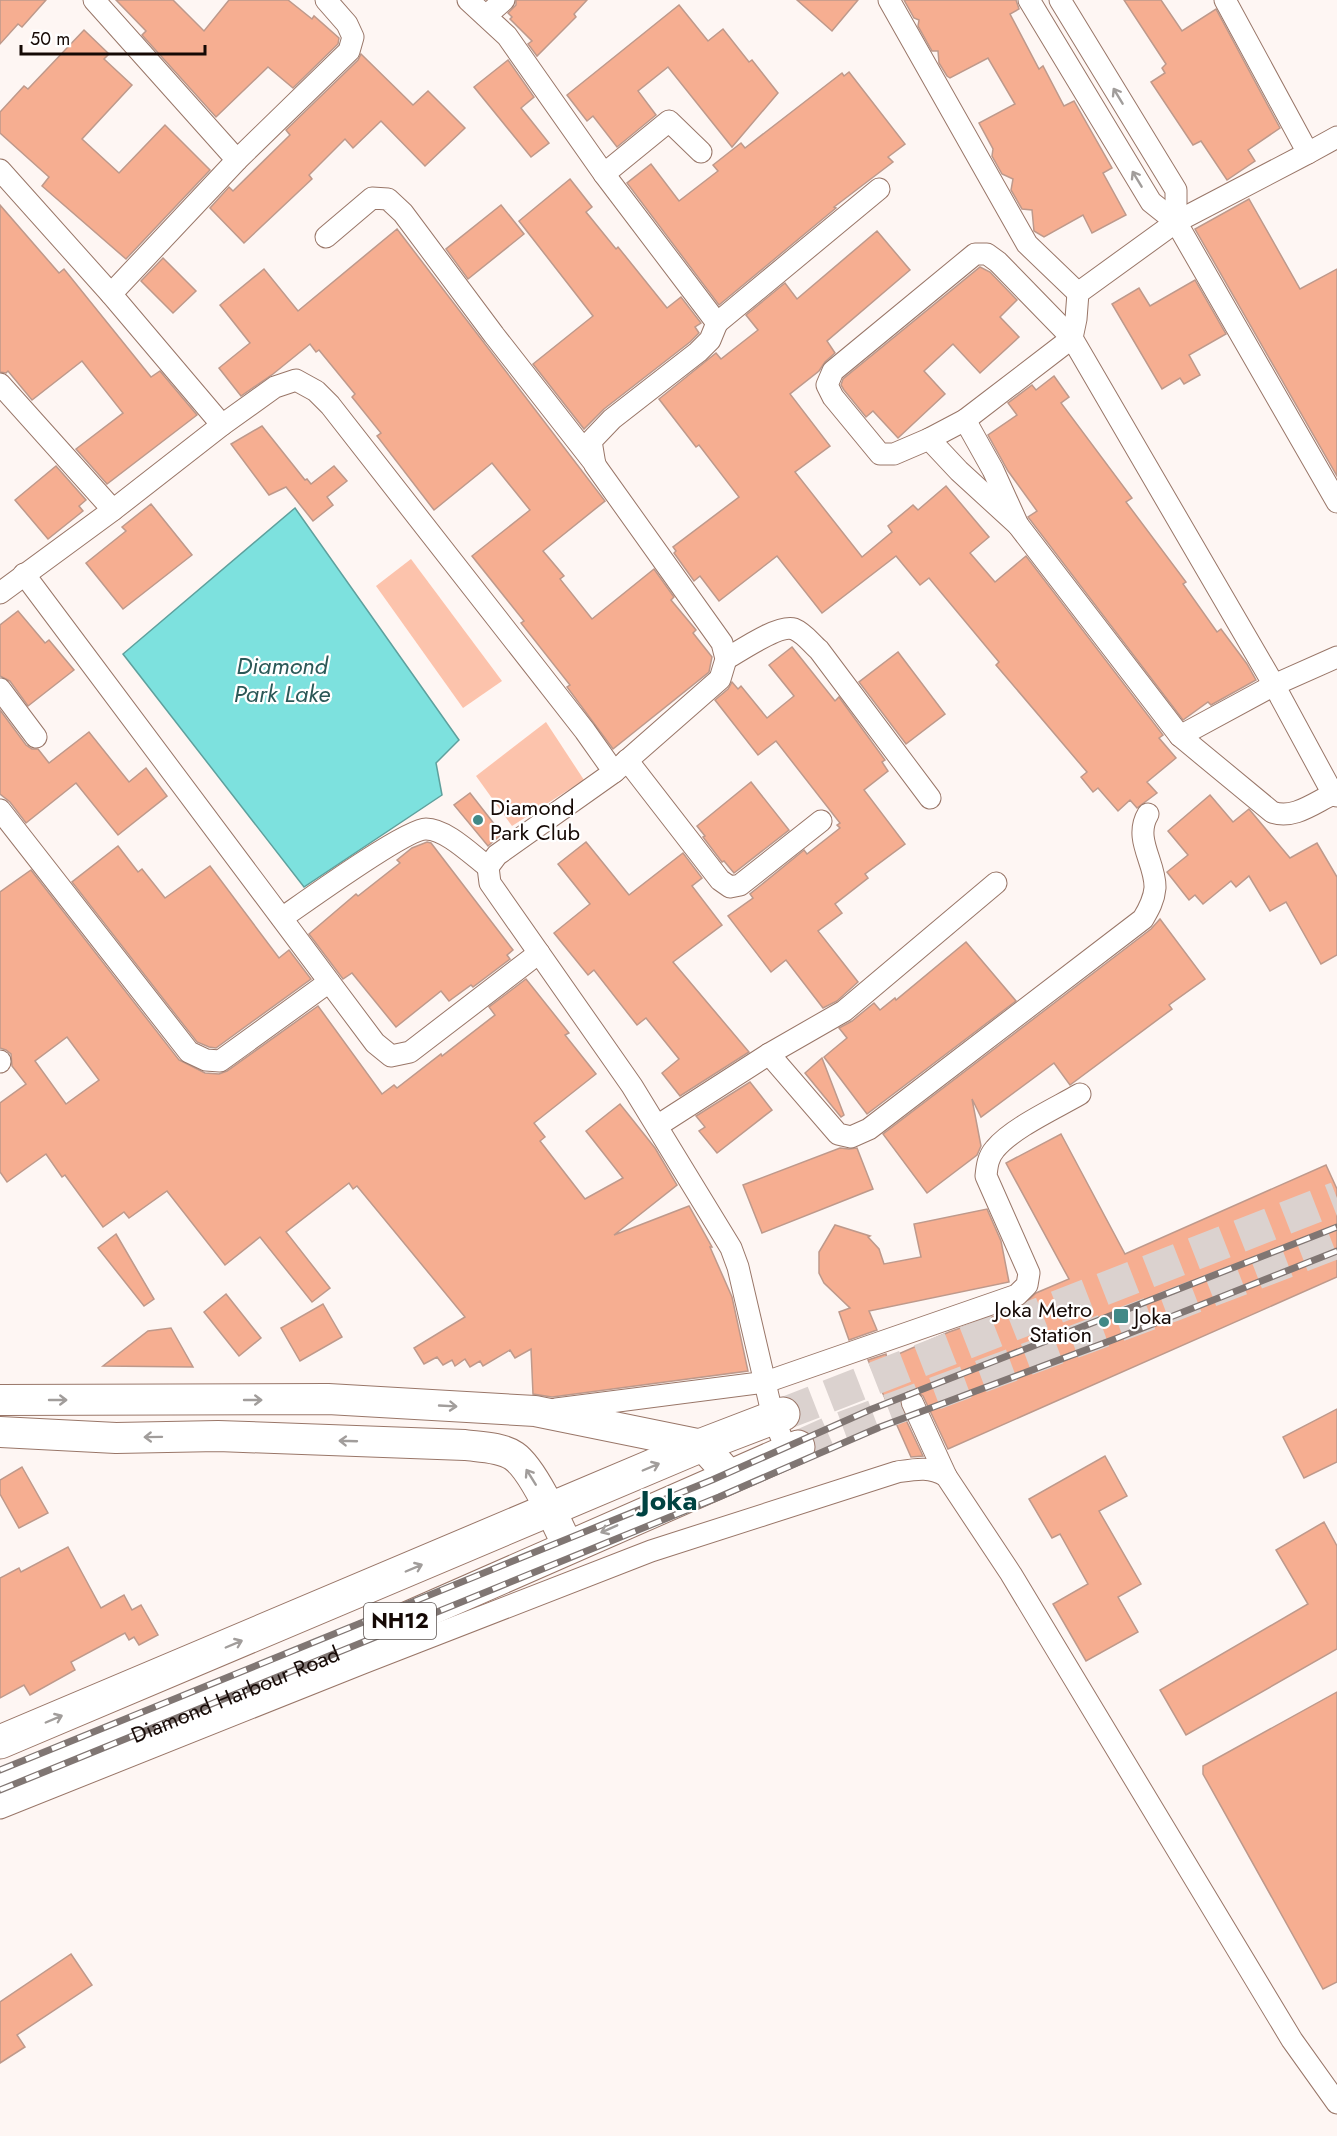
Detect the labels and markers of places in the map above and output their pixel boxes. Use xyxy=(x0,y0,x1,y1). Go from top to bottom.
place label: Diamond Park Club xyxy=(490,791,580,848)
marker: Diamond Park Club xyxy=(471,813,485,827)
place label: Joka Metro Station xyxy=(991,1293,1092,1350)
place label: Joka xyxy=(1131,1300,1172,1332)
marker: Joka xyxy=(1112,1307,1130,1325)
marker: Joka Metro Station xyxy=(1097,1315,1111,1329)

